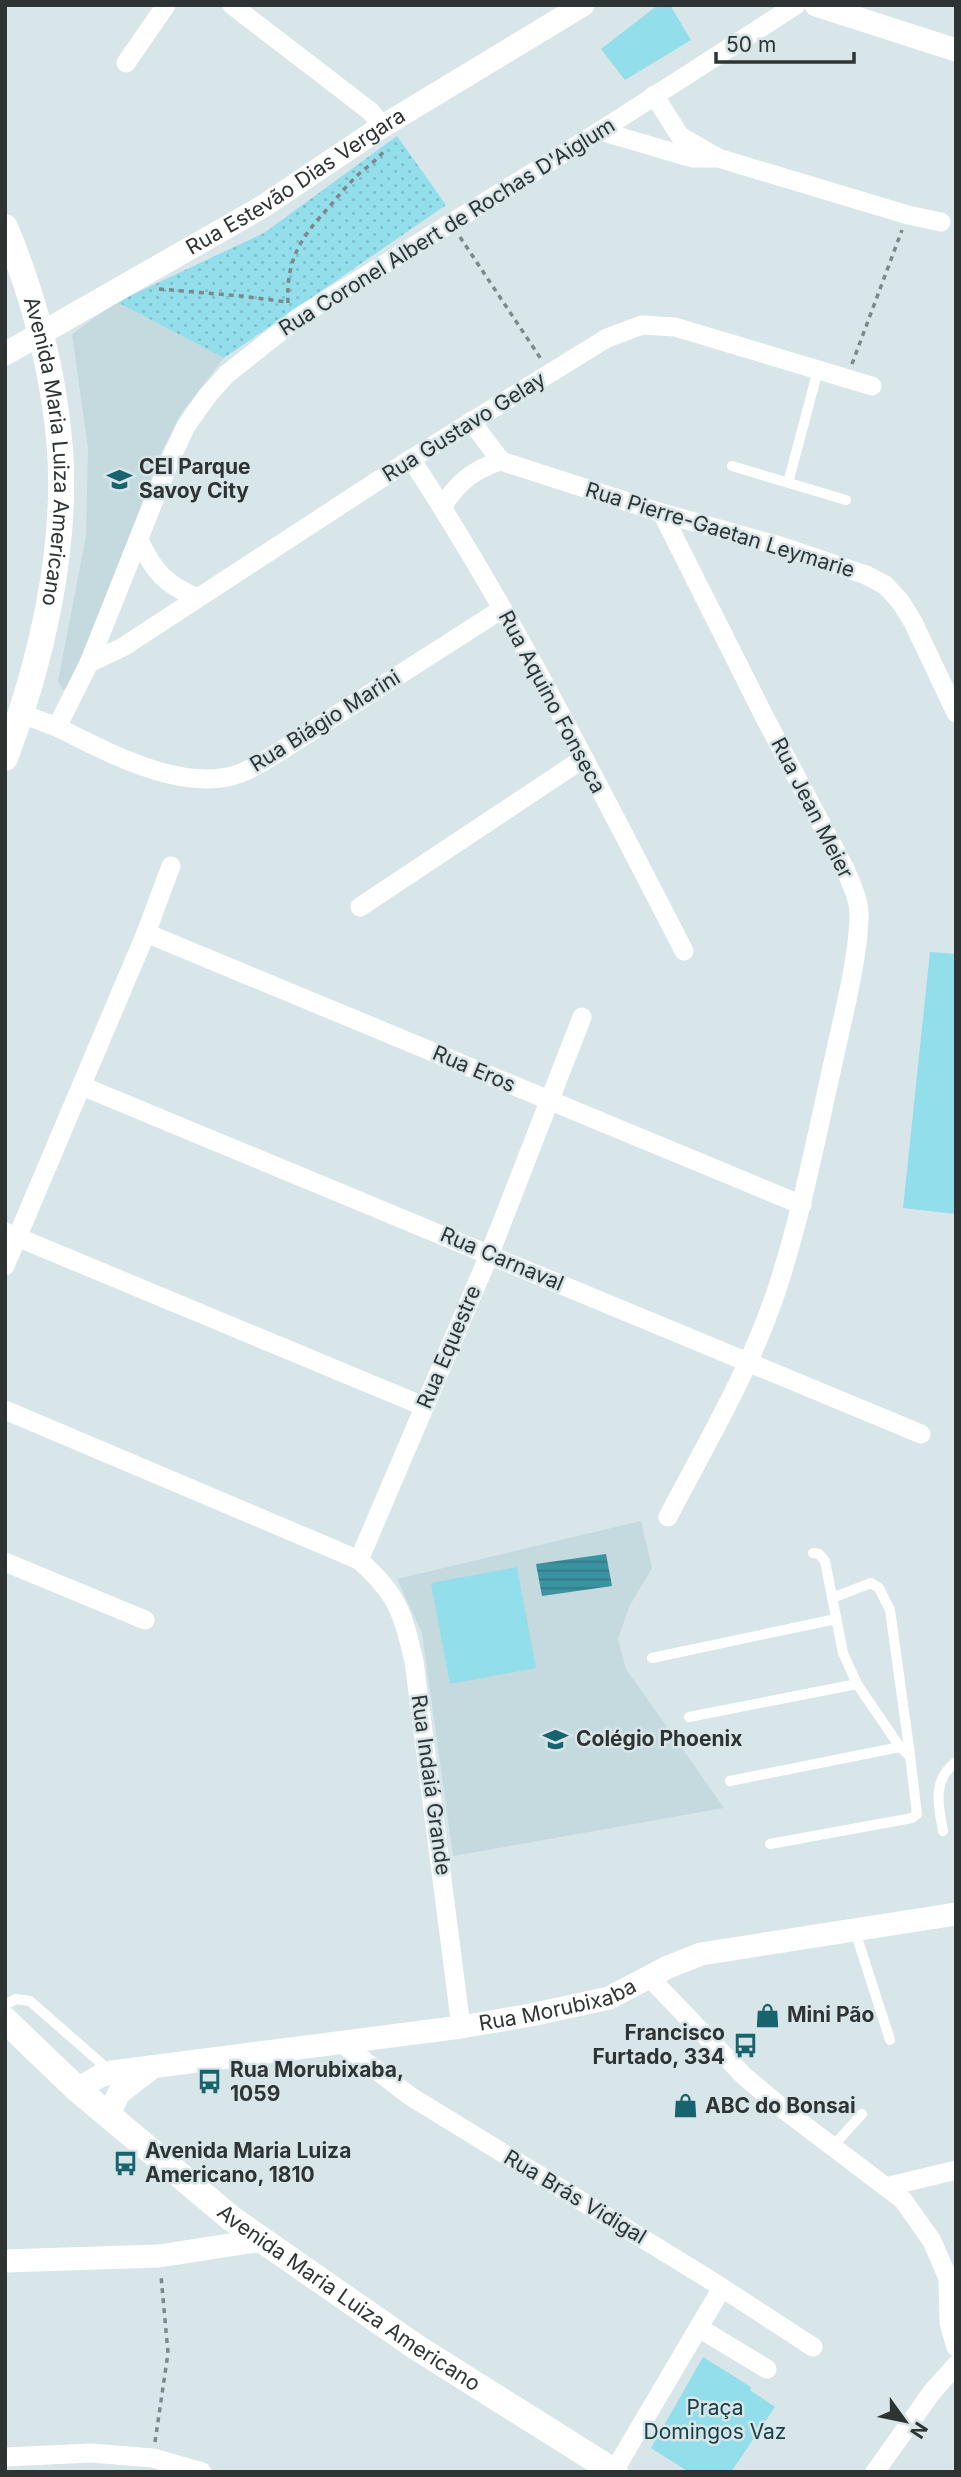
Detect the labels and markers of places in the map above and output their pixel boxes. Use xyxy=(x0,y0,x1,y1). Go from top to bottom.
place label: CEI Parque Savoy City xyxy=(139,454,251,503)
school or university icon: CEI Parque Savoy City xyxy=(105,465,133,493)
school or university icon: Colégio Phoenix xyxy=(542,1725,570,1753)
place label: Colégio Phoenix xyxy=(576,1726,742,1751)
shop icon: Mini Pão xyxy=(753,2001,781,2029)
place label: Mini Pão xyxy=(787,2002,875,2027)
place label: Francisco Furtado, 334 xyxy=(593,2020,725,2069)
bus stop icon: Francisco Furtado, 334 xyxy=(731,2031,759,2059)
place label: Rua Morubixaba, 1059 xyxy=(230,2057,404,2106)
bus stop icon: Rua Morubixaba, 1059 xyxy=(196,2068,224,2096)
shop icon: ABC do Bonsai xyxy=(671,2092,699,2120)
place label: ABC do Bonsai xyxy=(705,2093,856,2118)
place label: Avenida Maria Luiza Americano, 1810 xyxy=(145,2138,351,2187)
bus stop icon: Avenida Maria Luiza Americano, 1810 xyxy=(111,2149,139,2177)

